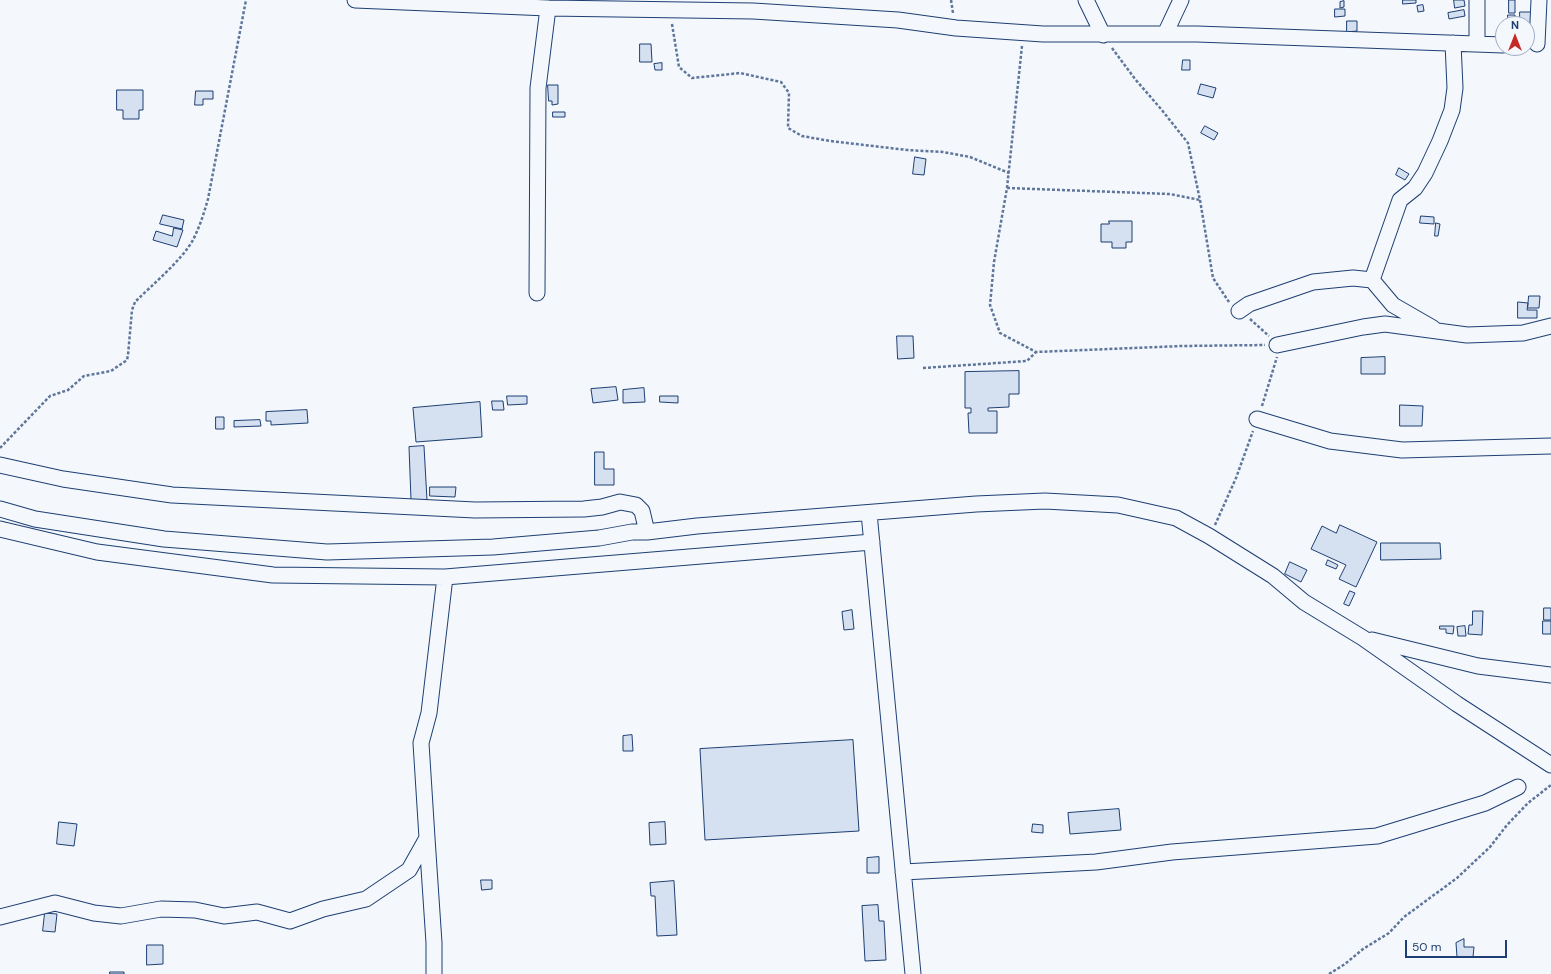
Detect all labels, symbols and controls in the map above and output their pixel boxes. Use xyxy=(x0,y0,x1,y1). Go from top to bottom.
north arrow xyxy=(1495,16,1535,56)
text: N xyxy=(1511,18,1519,32)
scale bar xyxy=(1407,932,1509,958)
text: 50 m xyxy=(1412,939,1441,955)

